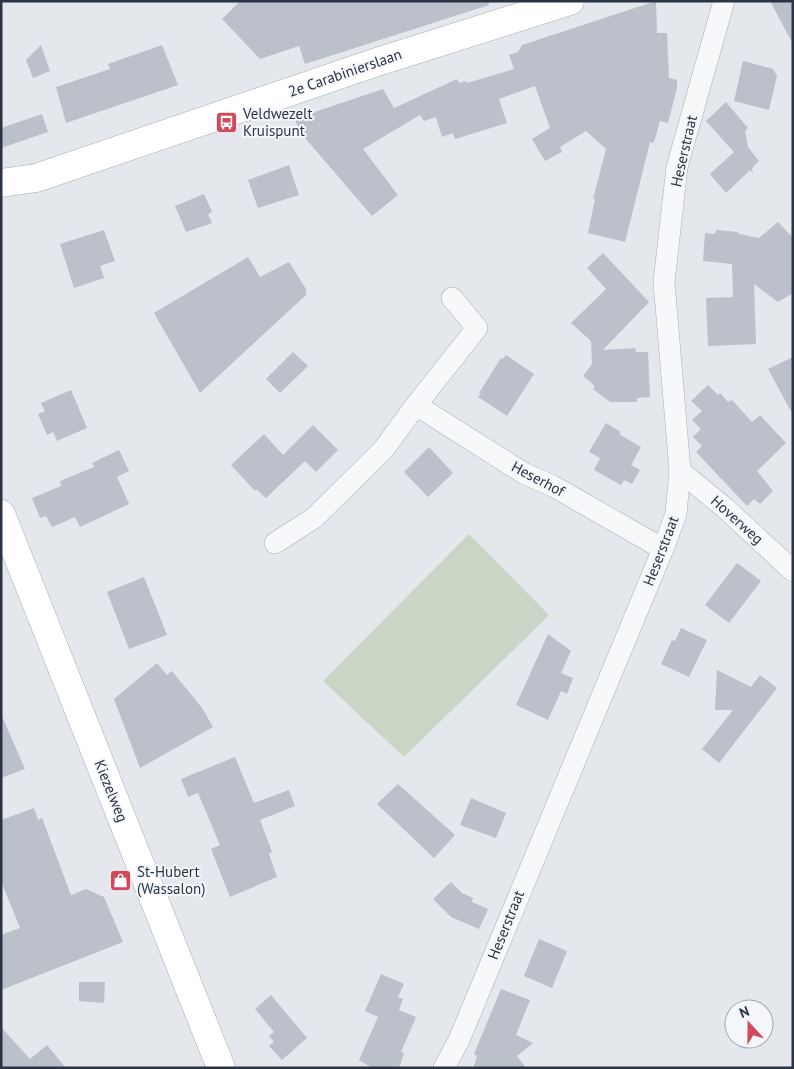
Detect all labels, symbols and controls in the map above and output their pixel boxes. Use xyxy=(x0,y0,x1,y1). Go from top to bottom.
street label: 2e Carabinierslaan xyxy=(286,44,404,101)
place label: Veldwezelt Kruispunt xyxy=(242,104,313,140)
bus stop icon: Veldwezelt Kruispunt xyxy=(215,111,239,135)
street label: Heserstraat xyxy=(666,113,701,189)
street label: Heserhof xyxy=(508,457,569,501)
street label: Hoverweg xyxy=(707,491,768,548)
street label: Heserstraat xyxy=(639,513,683,588)
street label: Kiezelweg xyxy=(90,757,133,825)
place label: St-Hubert (Wassalon) xyxy=(137,862,205,898)
shop icon: St-Hubert (Wassalon) xyxy=(109,869,133,893)
street label: Heserstraat xyxy=(483,887,528,962)
north arrow xyxy=(724,999,774,1049)
text: N xyxy=(737,1002,752,1022)

